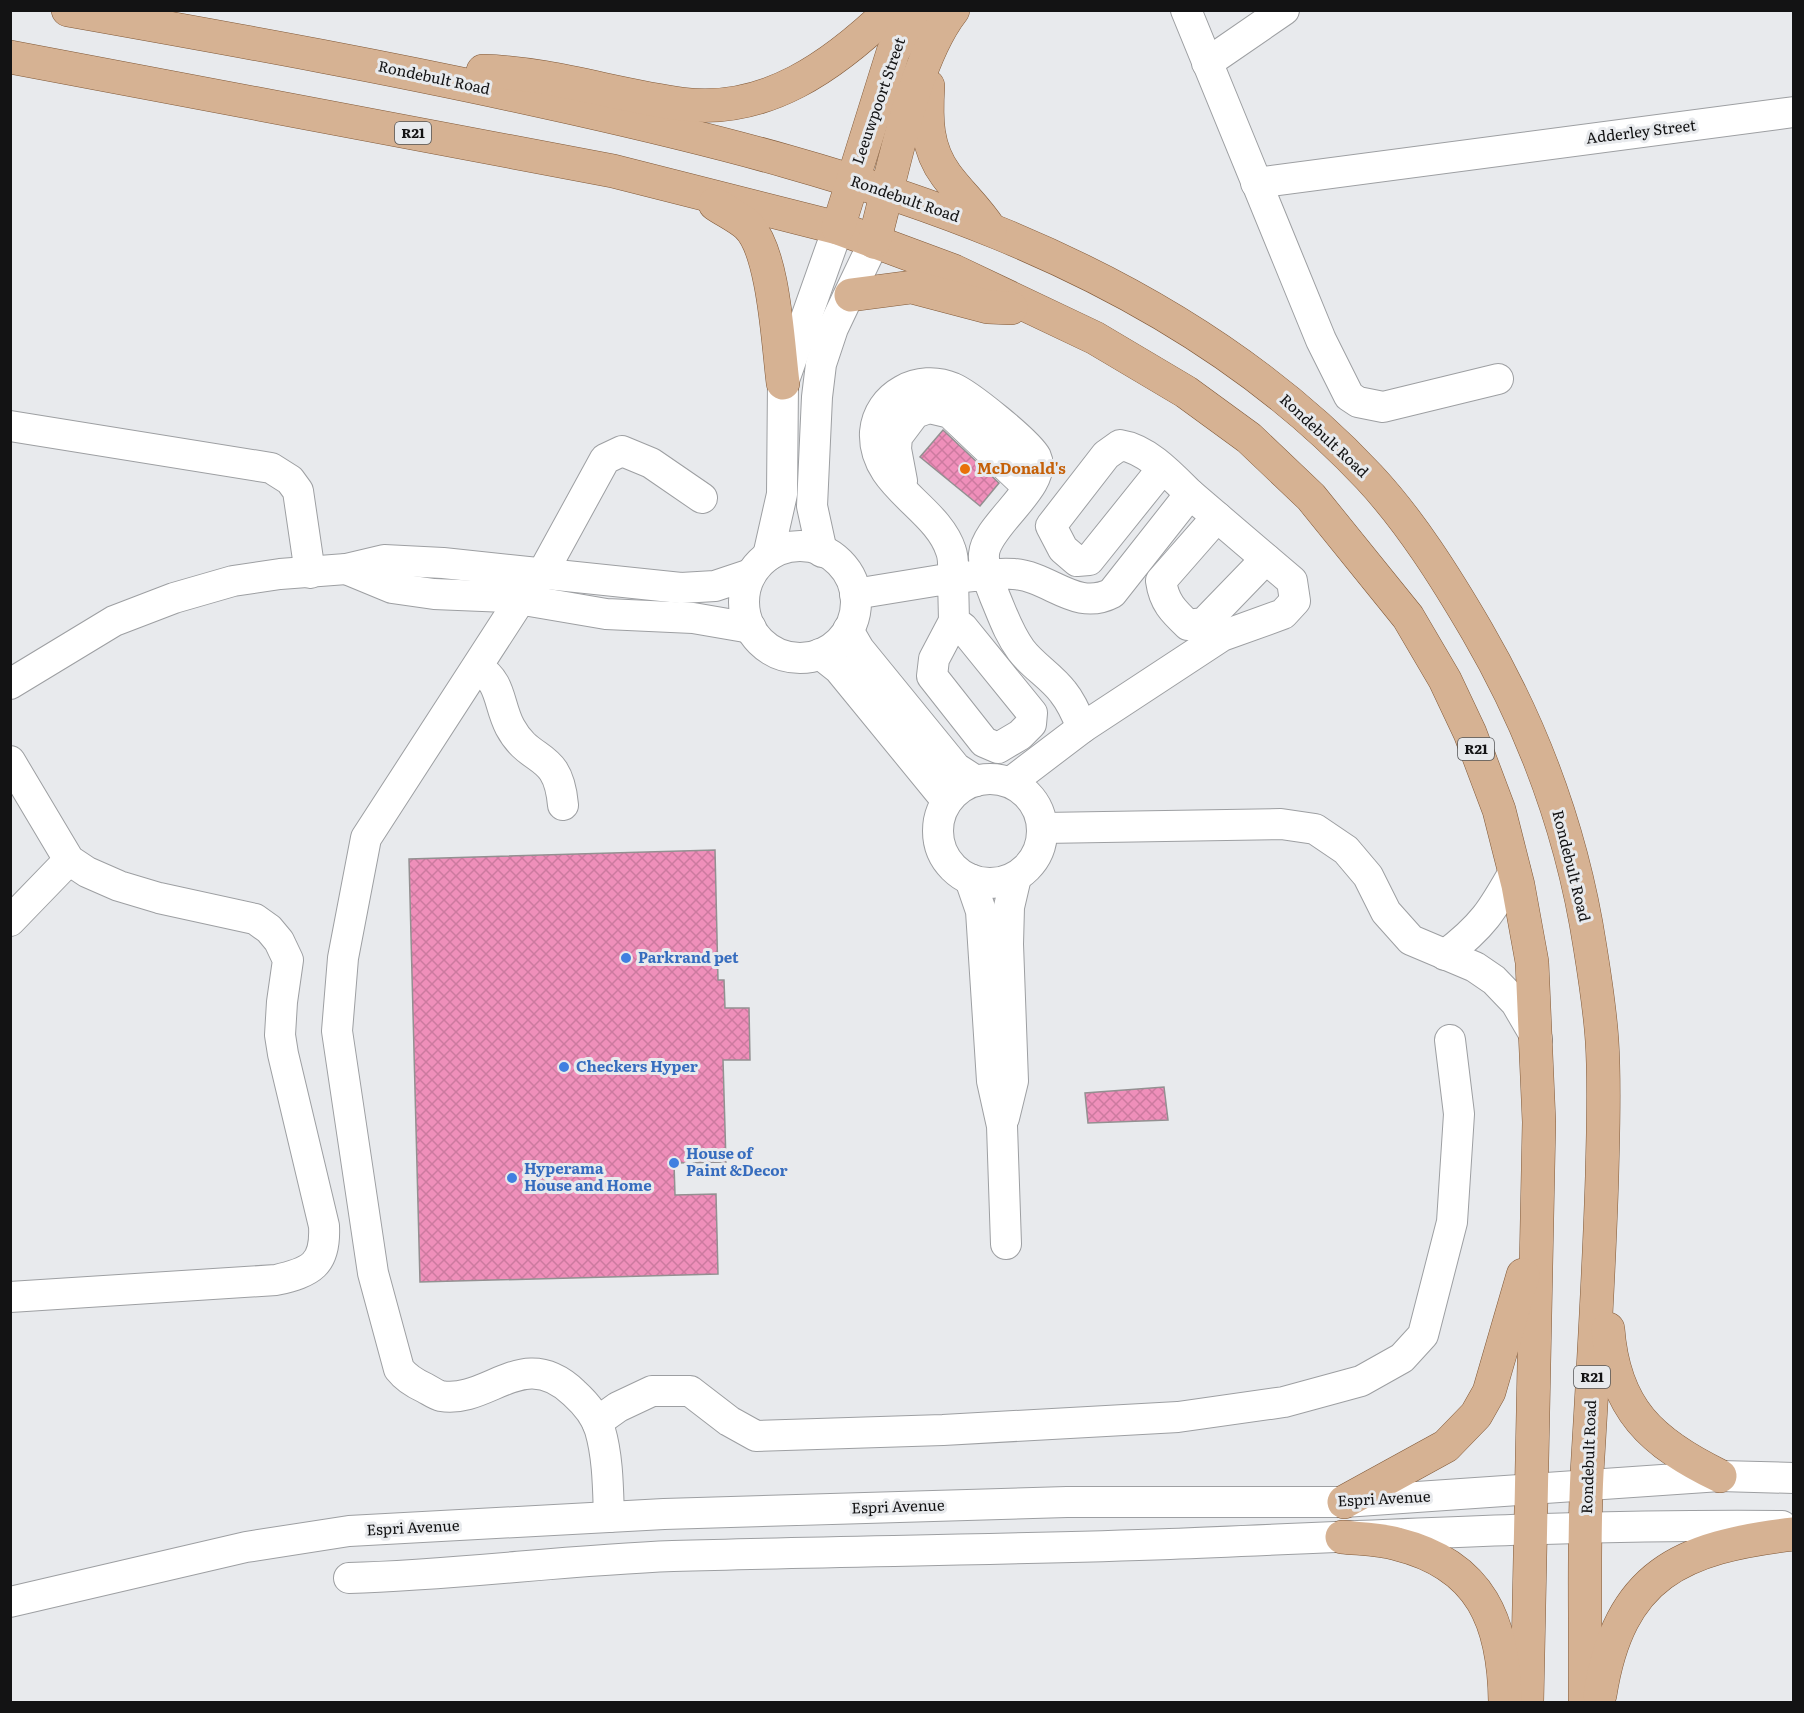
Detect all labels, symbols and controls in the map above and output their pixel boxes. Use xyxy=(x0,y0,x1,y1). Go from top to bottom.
street label: Leeuwpoort Street xyxy=(845,34,910,167)
street label: Rondebult Road xyxy=(376,53,493,100)
street label: Adderley Street xyxy=(1585,112,1697,149)
road number: R21 xyxy=(395,122,431,144)
street label: Rondebult Road xyxy=(848,168,963,227)
street label: Rondebult Road xyxy=(1275,388,1375,482)
place label: McDonald's xyxy=(977,456,1066,479)
marker: McDonald's xyxy=(958,462,972,476)
road number: R21 xyxy=(1458,738,1494,760)
street label: Rondebult Road xyxy=(1547,807,1597,924)
place label: Parkrand pet xyxy=(638,945,739,968)
marker: Parkrand pet xyxy=(619,951,633,965)
place label: Checkers Hyper xyxy=(576,1054,698,1077)
marker: Checkers Hyper xyxy=(557,1060,571,1074)
place label: House of Paint &Decor xyxy=(686,1141,788,1181)
place label: Hyperama House and Home xyxy=(524,1156,652,1196)
marker: House of Paint &Decor xyxy=(667,1156,681,1170)
marker: Hyperama House and Home xyxy=(505,1171,519,1185)
road number: R21 xyxy=(1574,1366,1610,1388)
street label: Rondebult Road xyxy=(1574,1400,1601,1514)
street label: Espri Avenue xyxy=(1337,1484,1431,1511)
street label: Espri Avenue xyxy=(851,1492,945,1519)
street label: Espri Avenue xyxy=(366,1513,460,1540)

